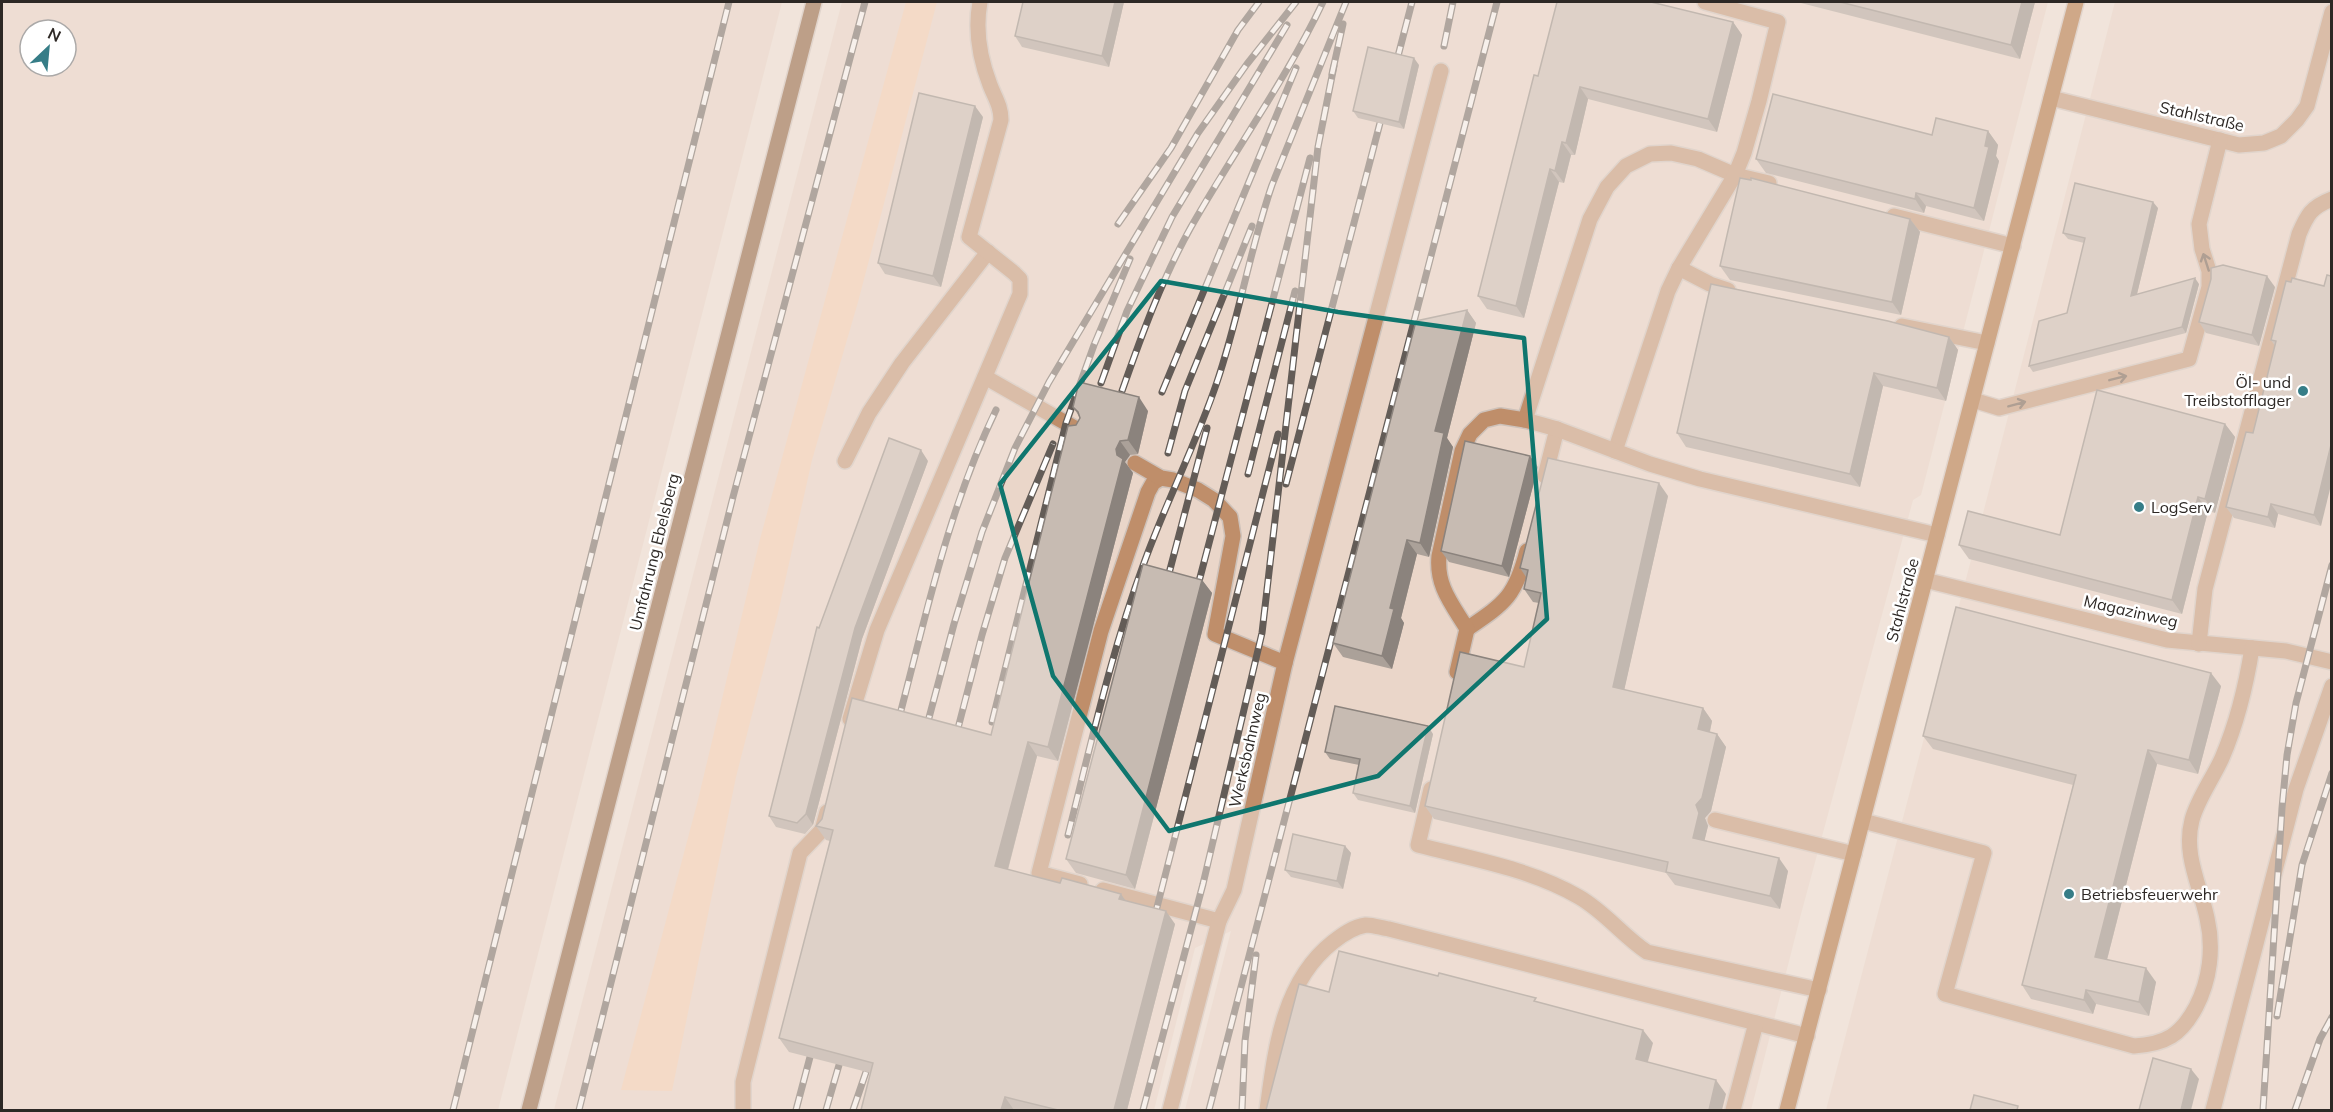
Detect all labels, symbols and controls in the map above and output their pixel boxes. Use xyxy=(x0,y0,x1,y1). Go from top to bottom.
north arrow xyxy=(18,18,78,78)
text: N xyxy=(45,23,64,46)
street label: Stahlstraße xyxy=(2158,97,2246,135)
one-way arrow xyxy=(2200,253,2211,272)
one-way arrow xyxy=(2108,371,2127,383)
place label: Öl- und Treibstofflager xyxy=(2184,372,2291,410)
marker: Öl- und Treibstofflager xyxy=(2296,384,2310,398)
one-way arrow xyxy=(2007,397,2026,409)
street label: Umfahrung Ebelsberg xyxy=(625,471,683,633)
place label: LogServ xyxy=(2151,497,2212,517)
marker: LogServ xyxy=(2132,500,2146,514)
street label: Stahlstraße xyxy=(1881,556,1923,644)
street label: Magazinweg xyxy=(2082,590,2180,632)
street label: Werksbahnweg xyxy=(1224,691,1270,809)
place label: Betriebsfeuerwehr xyxy=(2081,884,2218,904)
marker: Betriebsfeuerwehr xyxy=(2062,887,2076,901)

